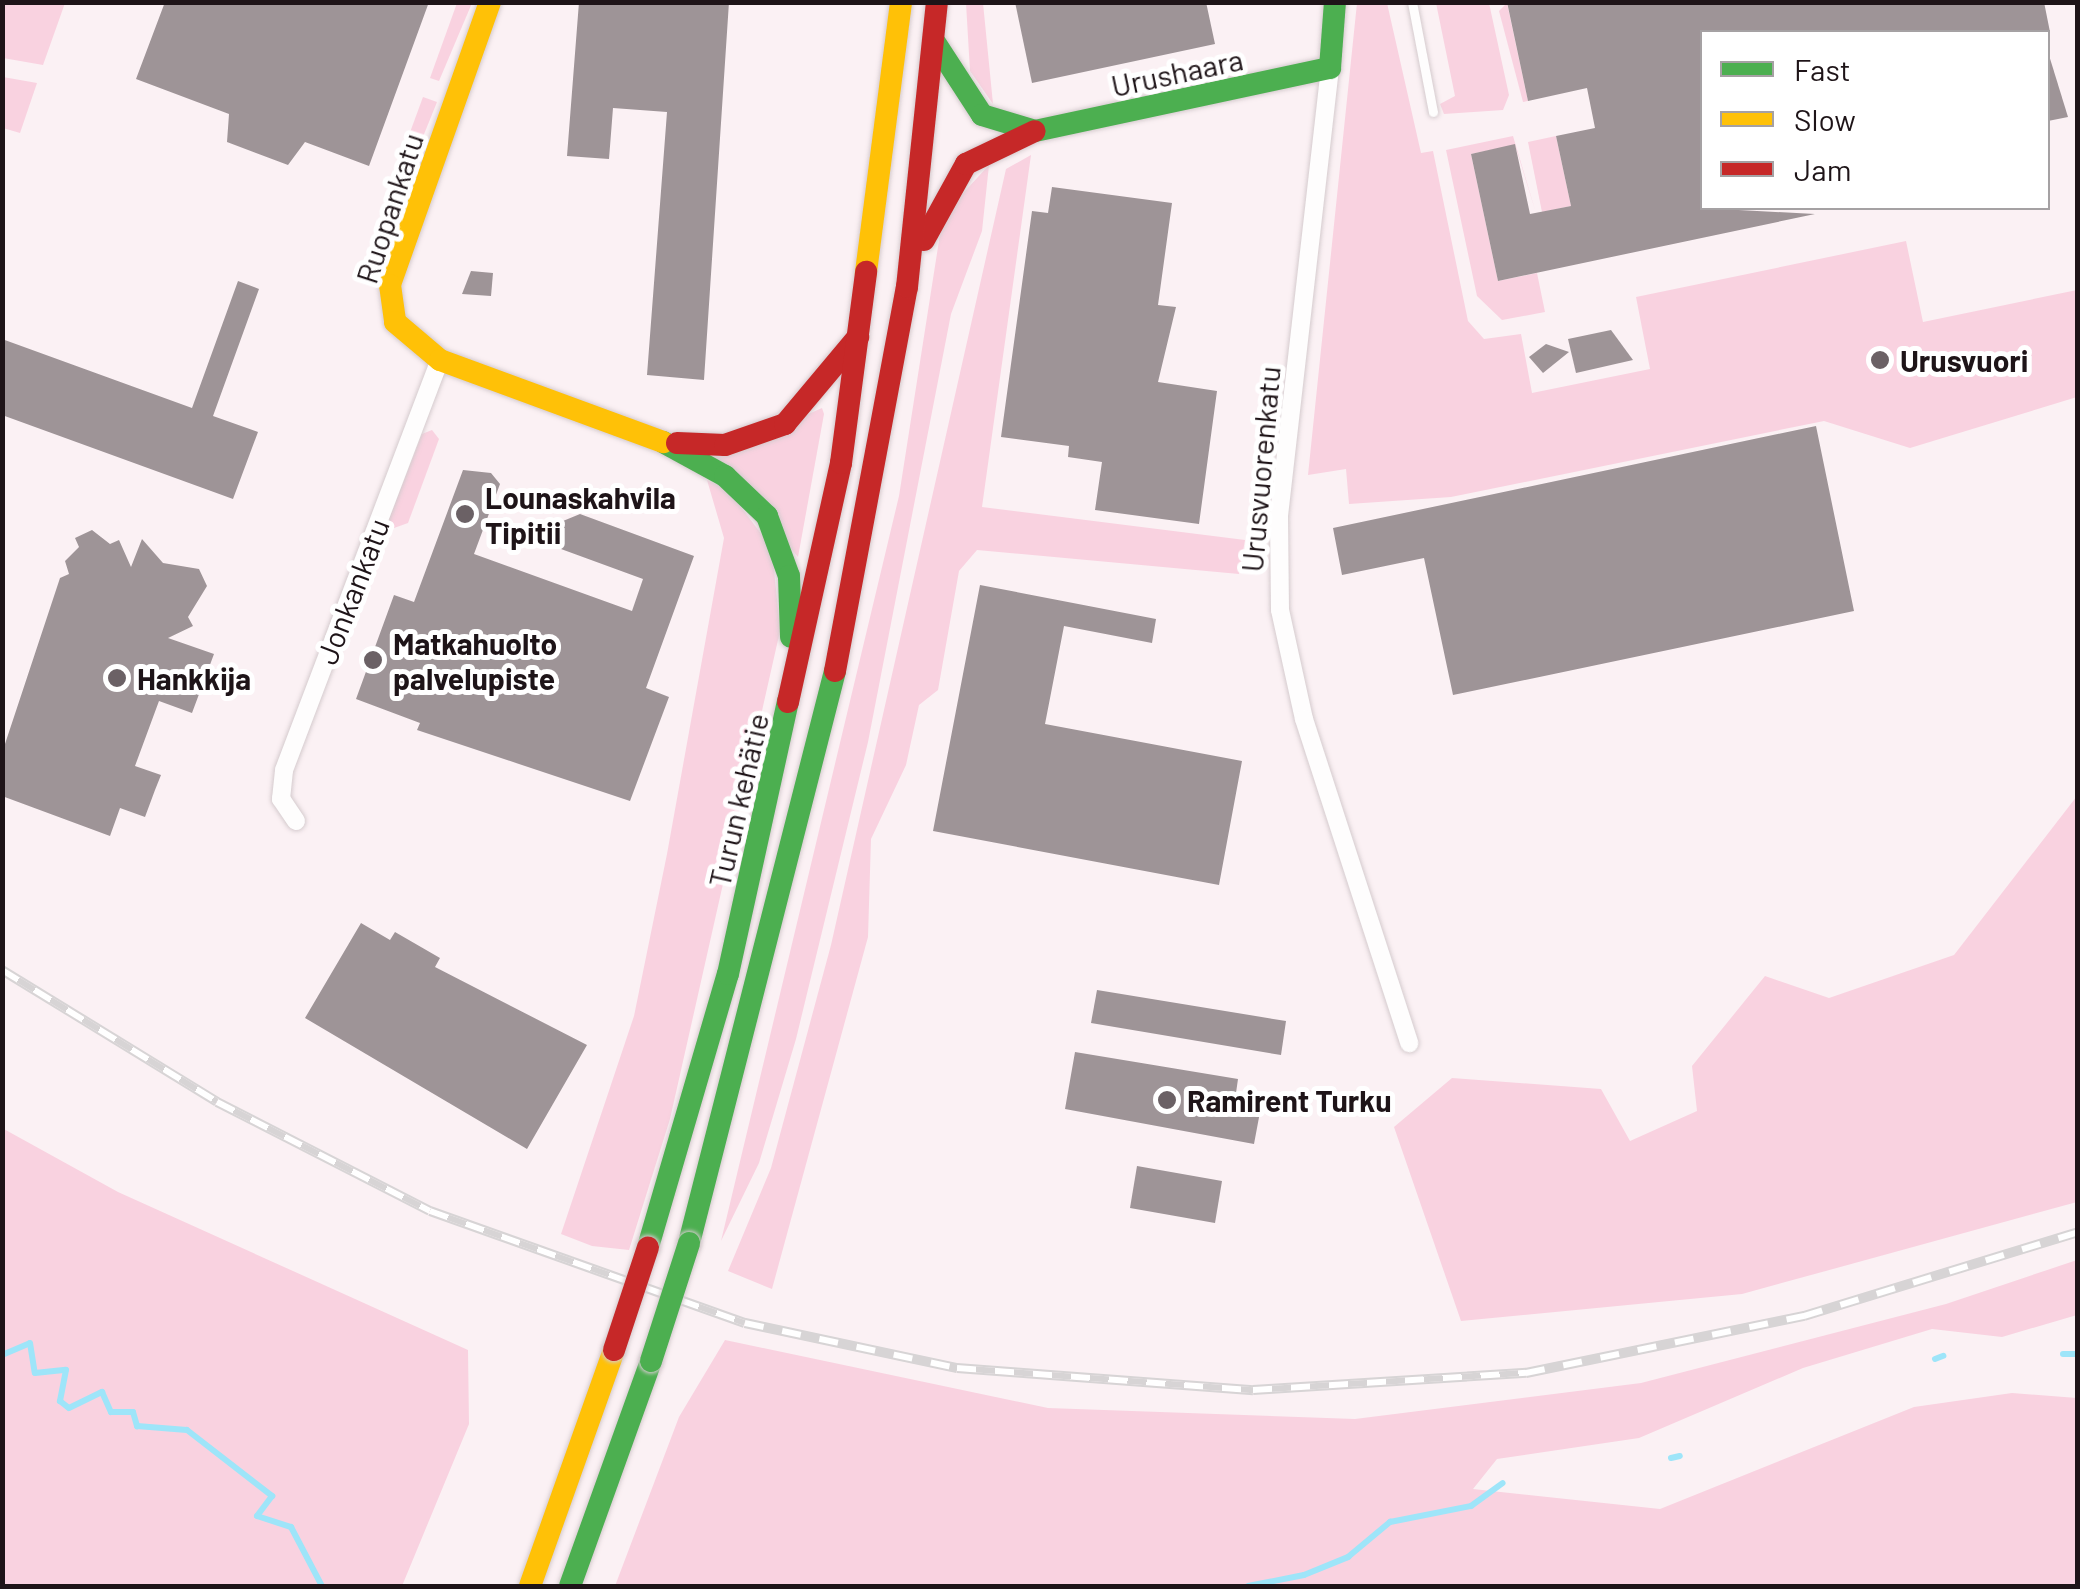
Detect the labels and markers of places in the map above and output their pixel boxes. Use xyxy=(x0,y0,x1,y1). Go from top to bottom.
place label: Urusvuori xyxy=(1900,342,2028,378)
marker: Urusvuori xyxy=(1869,349,1891,371)
place label: Lounaskahvila Tipitii xyxy=(485,479,676,550)
marker: Lounaskahvila Tipitii xyxy=(454,503,476,525)
place label: Matkahuolto palvelupiste xyxy=(393,625,557,696)
marker: Matkahuolto palvelupiste xyxy=(362,649,384,671)
place label: Hankkija xyxy=(137,660,251,696)
marker: Hankkija xyxy=(106,667,128,689)
place label: Ramirent Turku xyxy=(1187,1082,1392,1118)
marker: Ramirent Turku xyxy=(1156,1089,1178,1111)

